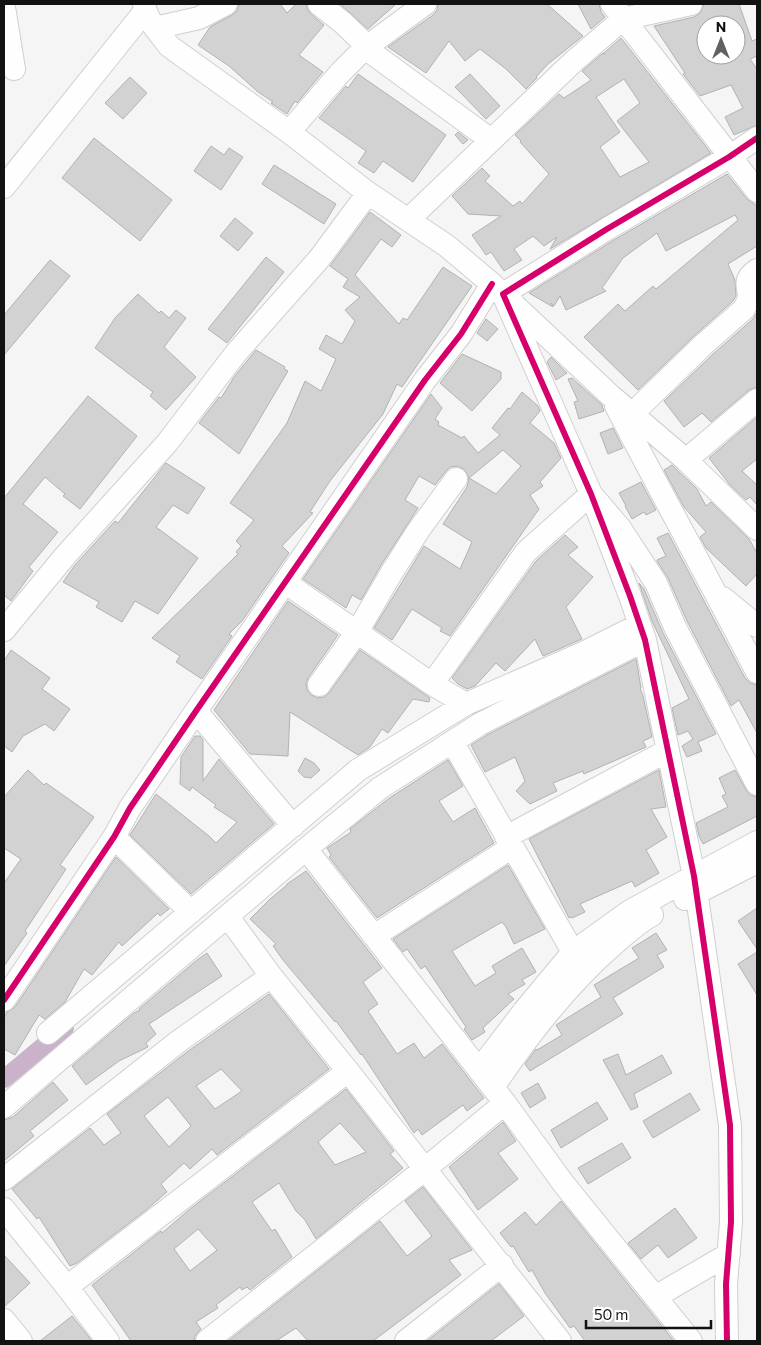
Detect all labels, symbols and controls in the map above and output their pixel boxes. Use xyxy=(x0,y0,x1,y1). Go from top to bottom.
north arrow xyxy=(696,15,746,65)
text: N xyxy=(716,18,726,35)
scale bar xyxy=(586,1298,711,1330)
text: 50 m xyxy=(594,1305,628,1323)

